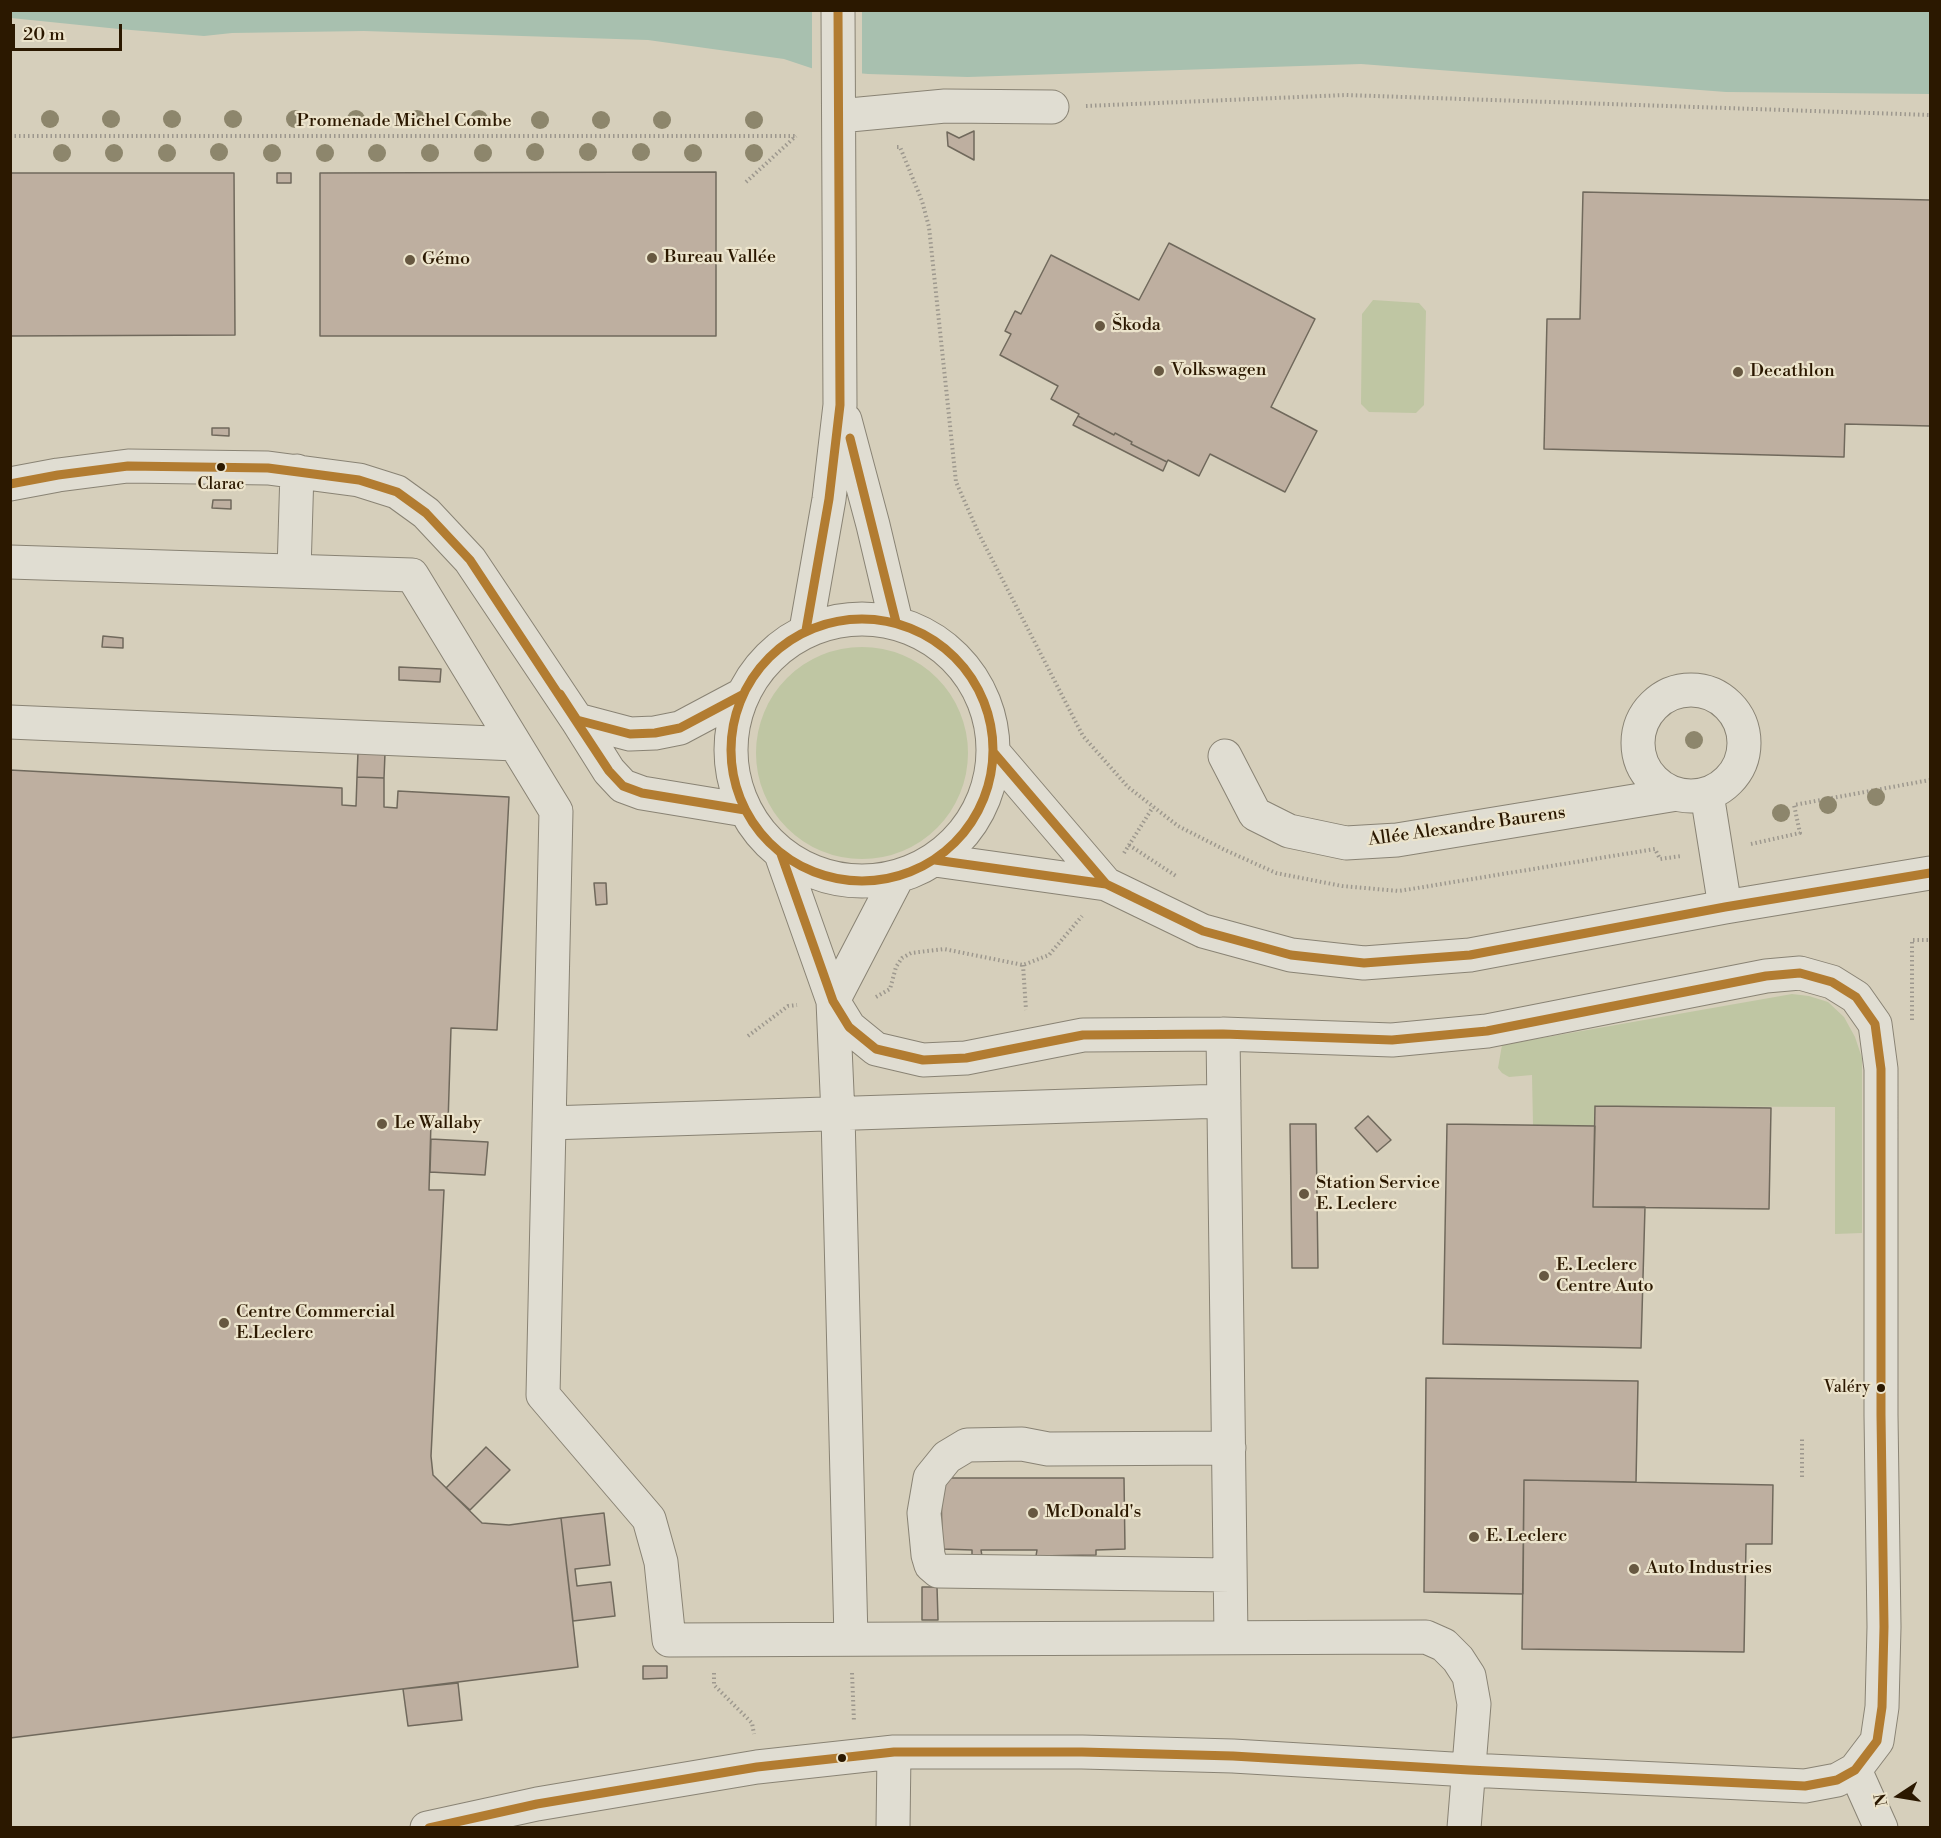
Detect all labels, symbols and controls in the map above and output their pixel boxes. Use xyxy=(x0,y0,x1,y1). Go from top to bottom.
scale bar xyxy=(15,12,124,50)
text: 20 m xyxy=(23,23,65,46)
street label: Promenade Michel Combe xyxy=(297,111,511,133)
place label: Bureau Vallée xyxy=(664,247,776,269)
place label: Gémo xyxy=(422,249,470,271)
marker: Bureau Vallée xyxy=(645,251,659,265)
marker: Gémo xyxy=(403,253,417,267)
place label: Škoda xyxy=(1112,315,1161,337)
marker: Škoda xyxy=(1093,319,1107,333)
place label: Volkswagen xyxy=(1171,360,1267,382)
place label: Decathlon xyxy=(1750,361,1835,383)
marker: Volkswagen xyxy=(1152,364,1166,378)
marker: Decathlon xyxy=(1731,365,1745,379)
marker: Clarac xyxy=(215,461,227,473)
place label: Clarac xyxy=(198,475,244,495)
street label: Allée Alexandre Baurens xyxy=(1367,802,1567,852)
place label: Le Wallaby xyxy=(394,1113,482,1135)
marker: Le Wallaby xyxy=(375,1117,389,1131)
place label: Station Service E. Leclerc xyxy=(1316,1173,1440,1216)
marker: Station Service E. Leclerc xyxy=(1297,1187,1311,1201)
place label: E. Leclerc Centre Auto xyxy=(1556,1255,1654,1298)
marker: E. Leclerc Centre Auto xyxy=(1537,1269,1551,1283)
place label: Centre Commercial E.Leclerc xyxy=(236,1302,395,1344)
marker: Centre Commercial E.Leclerc xyxy=(217,1316,231,1330)
place label: Valéry xyxy=(1824,1378,1870,1398)
marker: Valéry xyxy=(1875,1382,1887,1394)
place label: McDonald's xyxy=(1045,1502,1141,1524)
marker: McDonald's xyxy=(1026,1506,1040,1520)
place label: E. Leclerc xyxy=(1486,1526,1567,1548)
marker: E. Leclerc xyxy=(1467,1530,1481,1544)
place label: Auto Industries xyxy=(1646,1558,1772,1580)
marker: Auto Industries xyxy=(1627,1562,1641,1576)
unlabelled marker xyxy=(836,1752,848,1764)
north arrow xyxy=(1869,1766,1929,1826)
text: N xyxy=(1870,1791,1892,1808)

